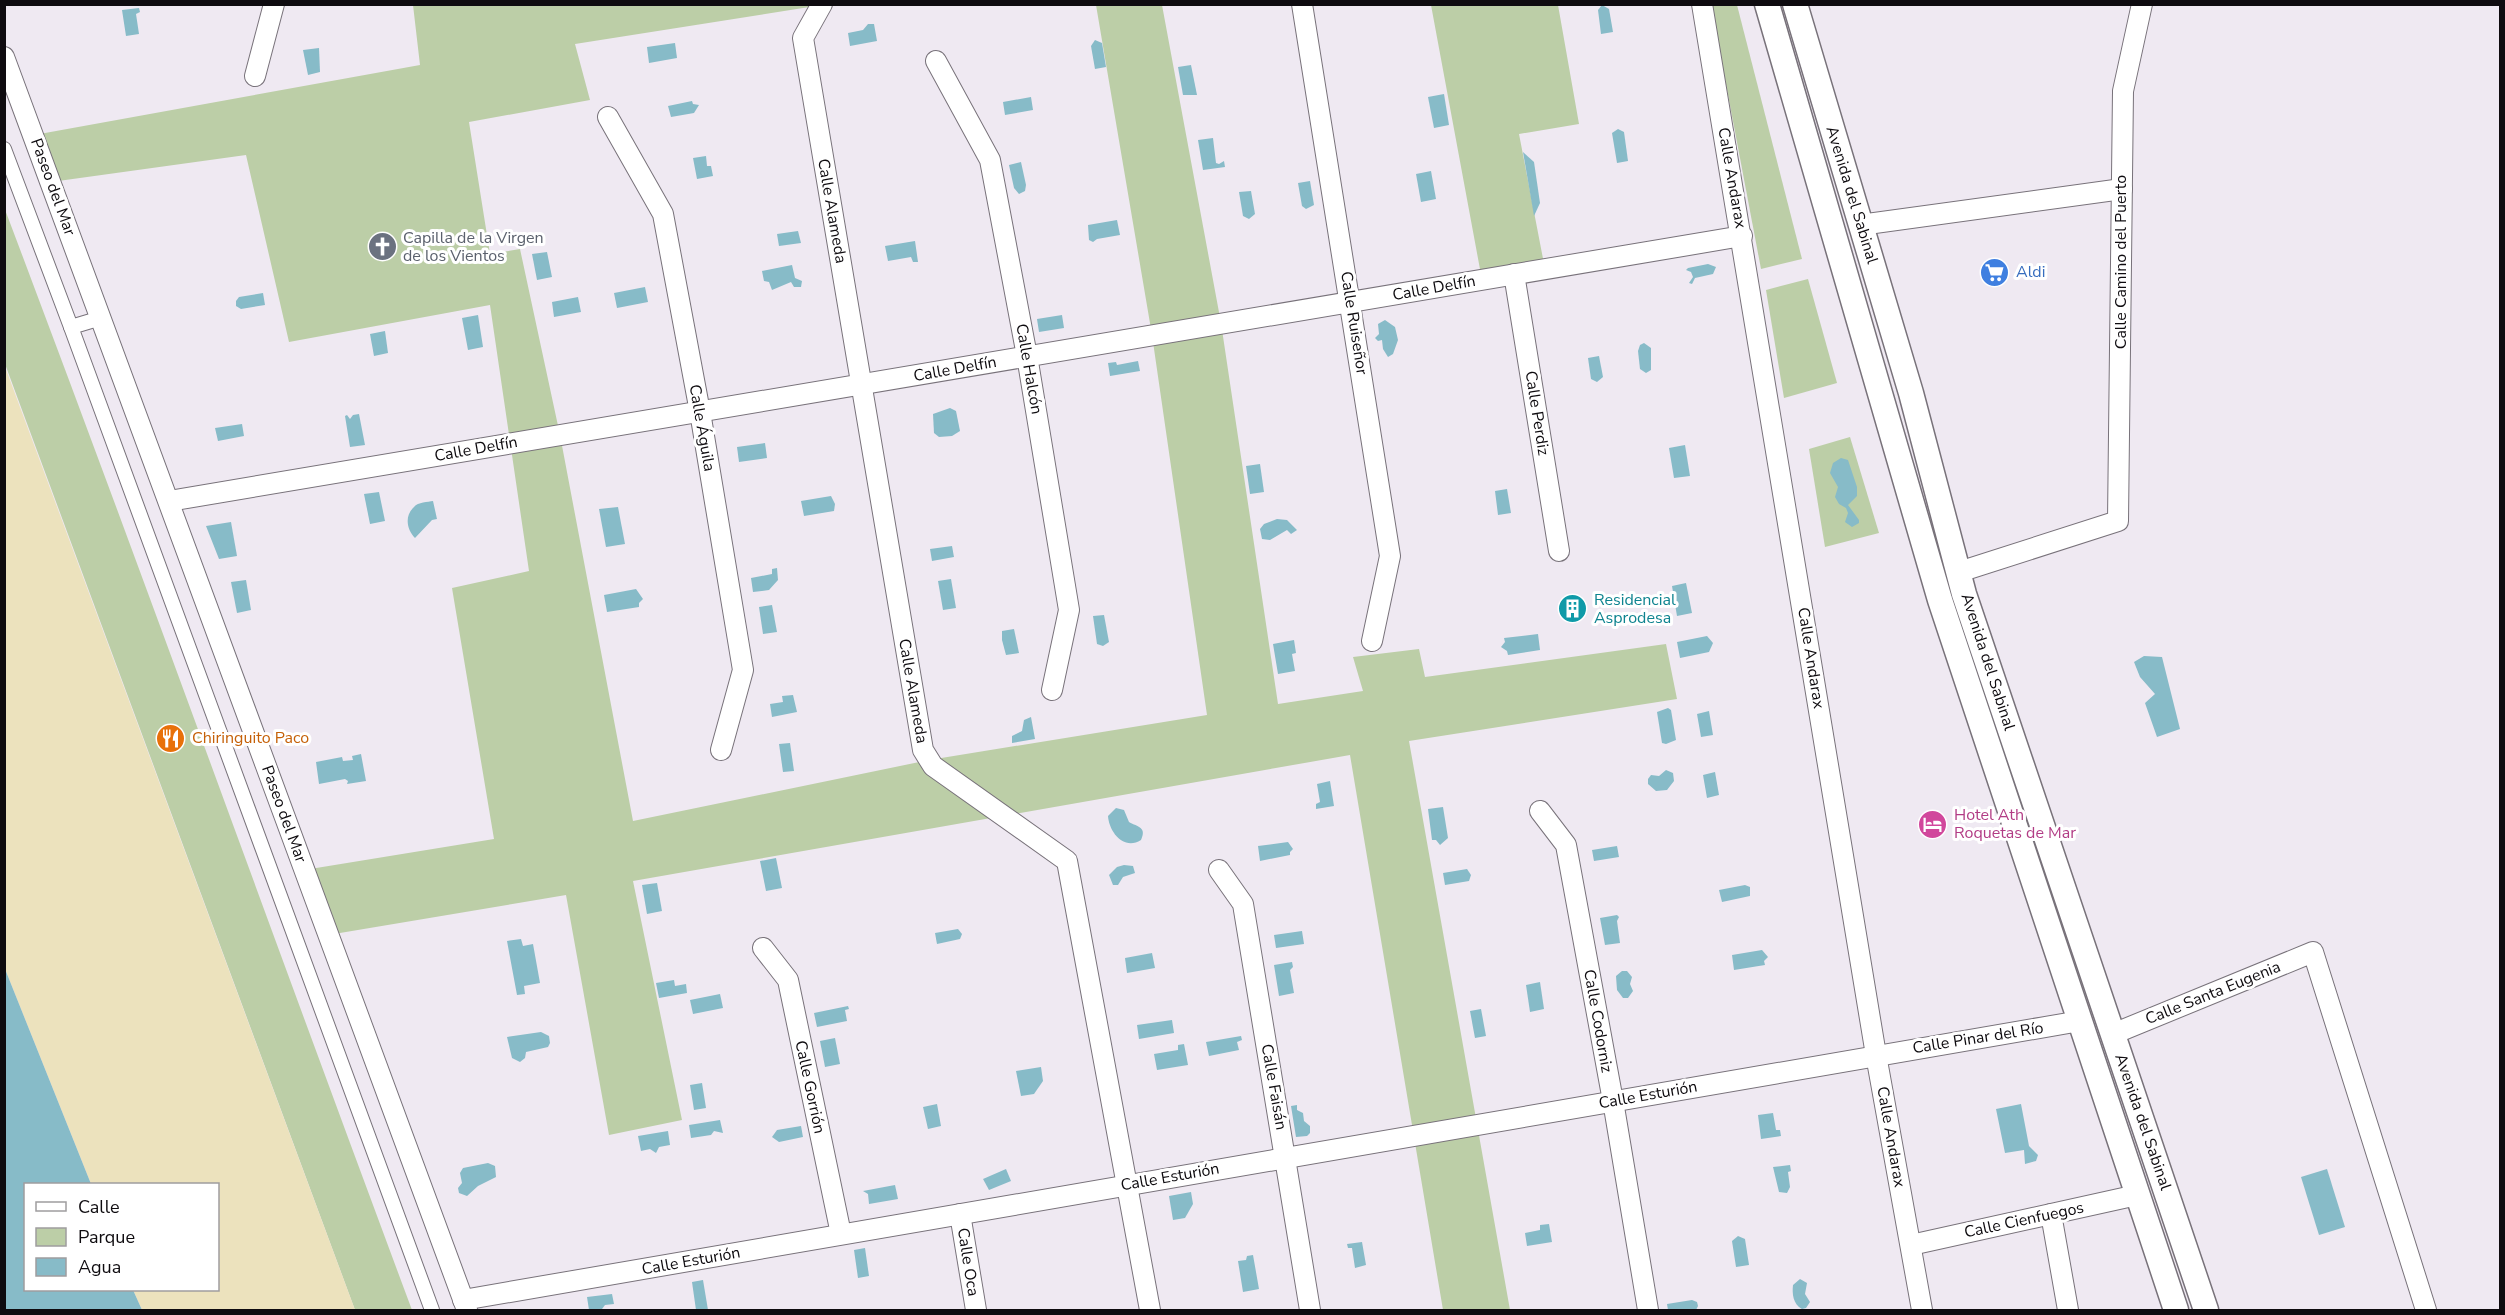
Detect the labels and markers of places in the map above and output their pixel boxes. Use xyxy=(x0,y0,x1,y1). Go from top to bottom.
place label: Capilla de la Virgen de los Vientos xyxy=(403,227,544,267)
church icon: Capilla de la Virgen de los Vientos xyxy=(366,231,398,263)
supermarket icon: Aldi xyxy=(1979,256,2011,288)
place label: Aldi xyxy=(2016,261,2045,283)
place label: Residencial Asprodesa xyxy=(1594,589,1676,629)
building icon: Residencial Asprodesa xyxy=(1557,593,1589,625)
restaurant icon: Chiringuito Paco xyxy=(155,722,187,754)
place label: Chiringuito Paco xyxy=(192,727,309,749)
place label: Hotel Ath Roquetas de Mar xyxy=(1954,804,2076,844)
hotel icon: Hotel Ath Roquetas de Mar xyxy=(1917,808,1949,840)

